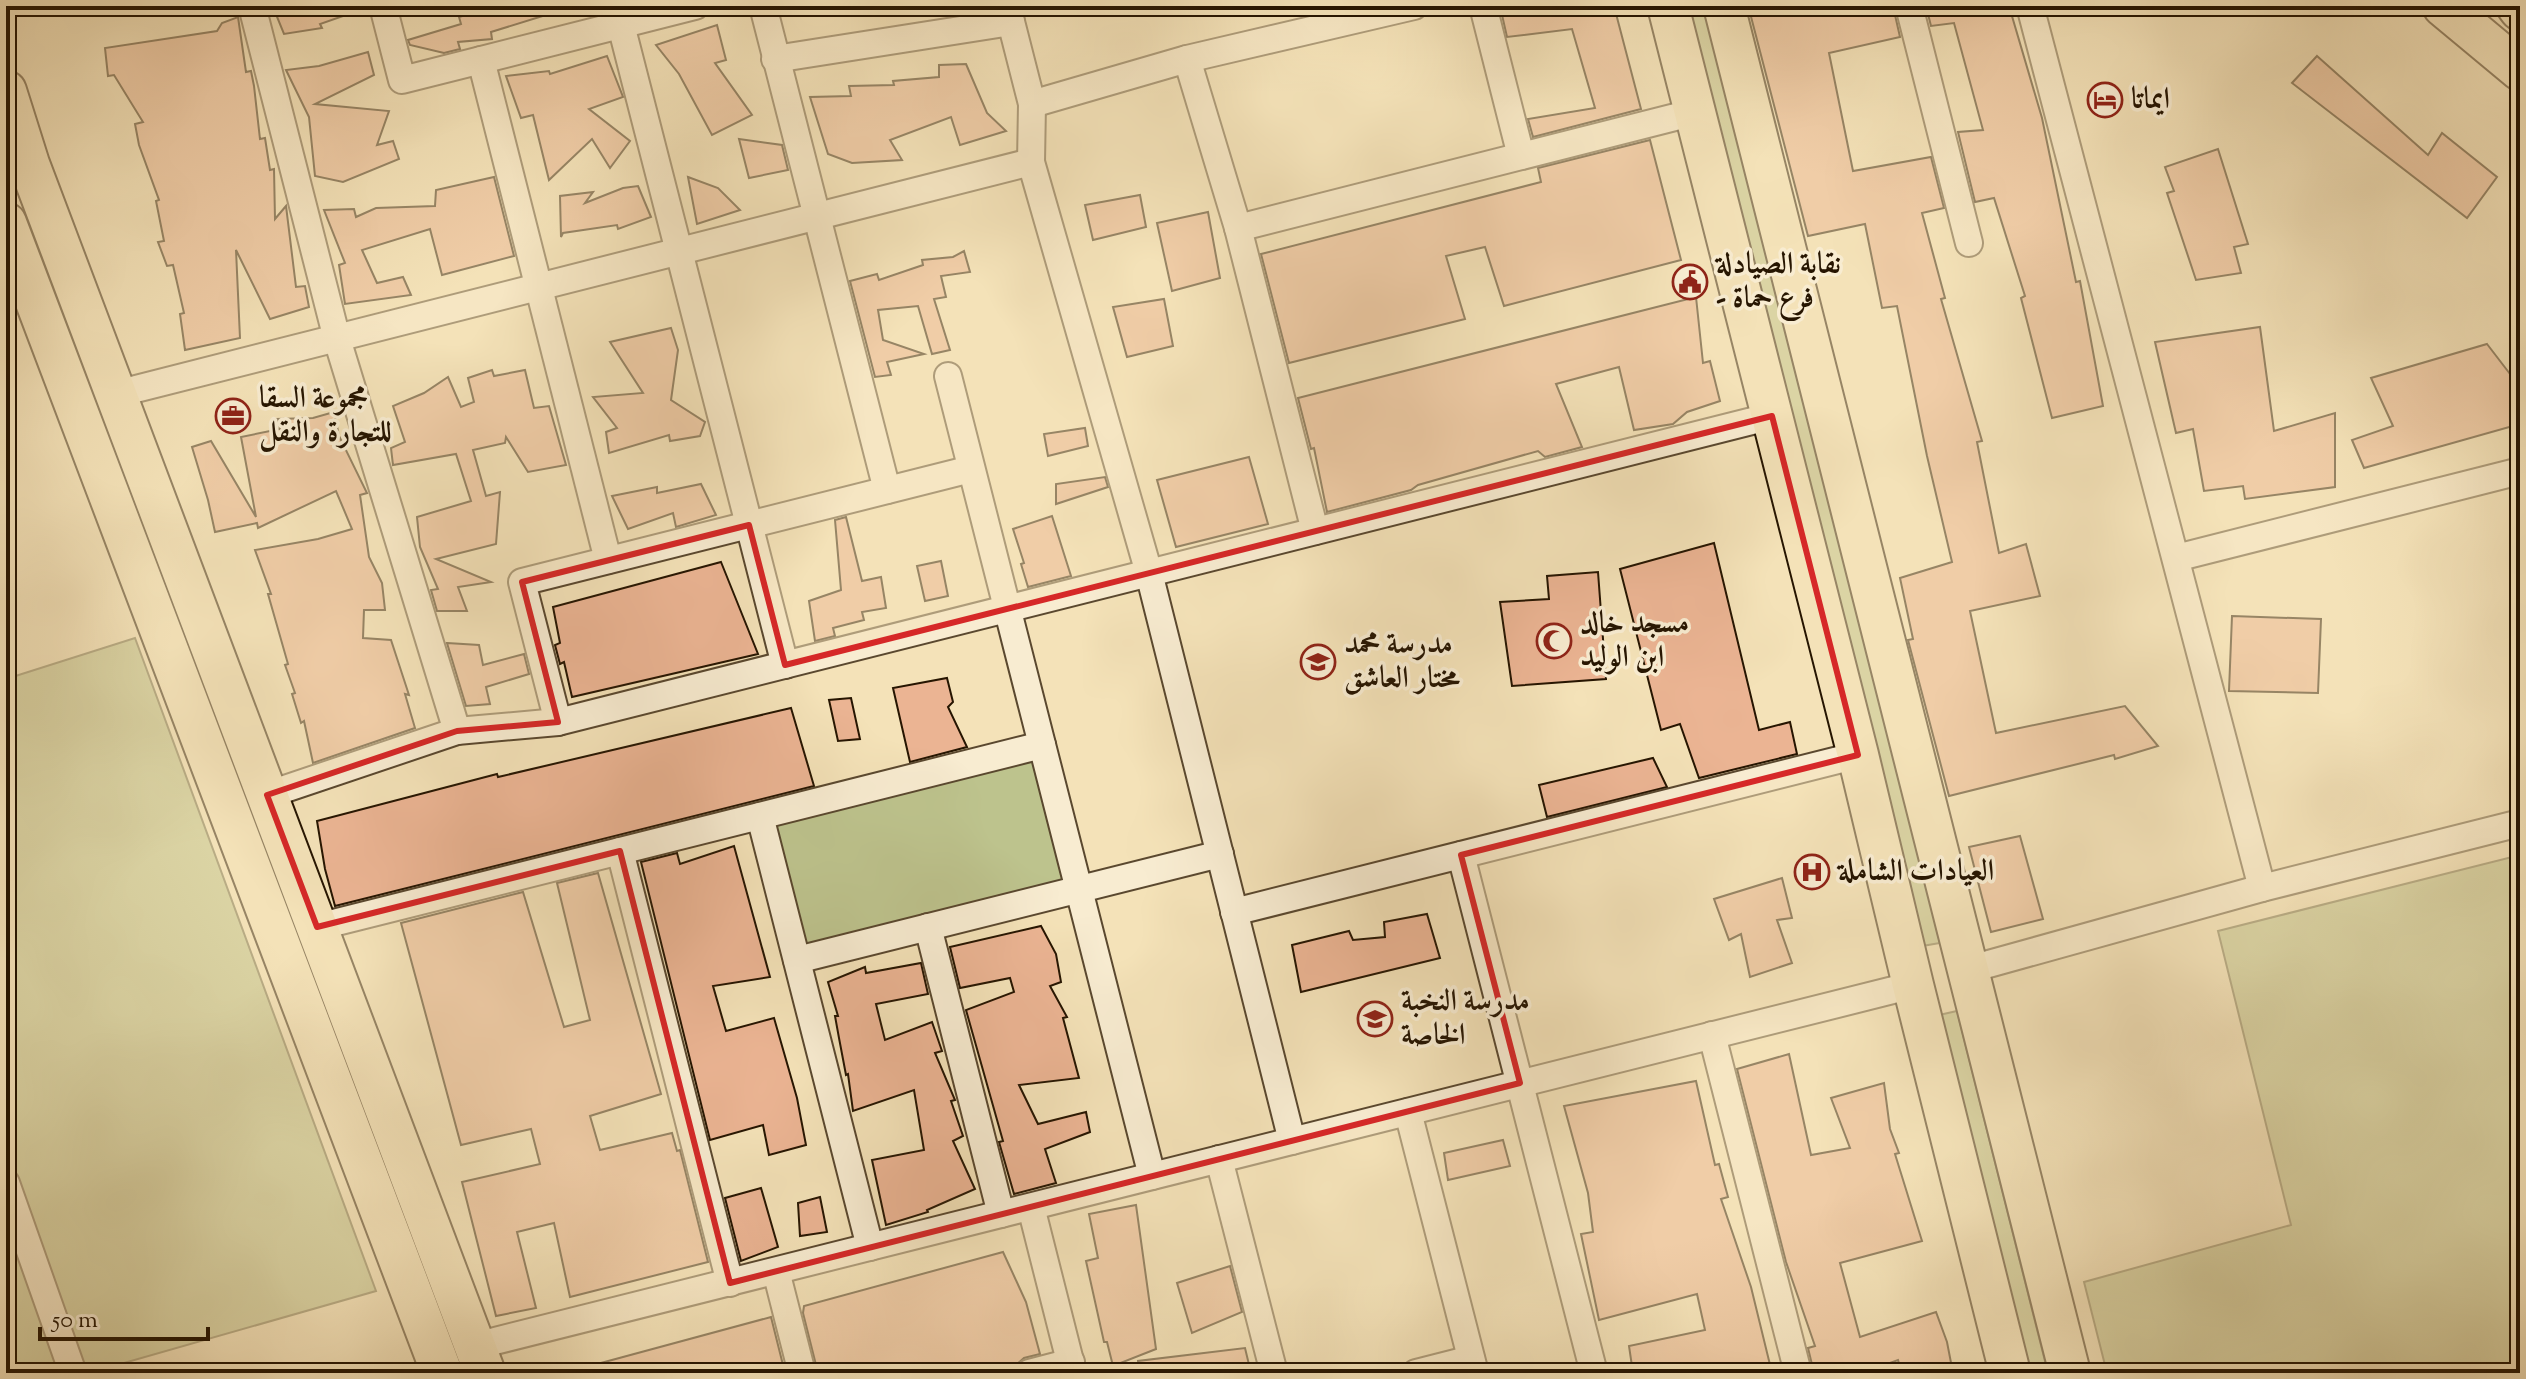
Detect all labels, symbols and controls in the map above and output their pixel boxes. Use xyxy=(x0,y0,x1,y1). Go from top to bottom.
place label: ايماتا xyxy=(2131,79,2170,122)
hotel icon: ايماتا xyxy=(2086,81,2124,119)
place label: نقابة الصيادلة - فرع حماة xyxy=(1714,244,1841,321)
public building icon: نقابة الصيادلة - فرع حماة xyxy=(1671,263,1709,301)
place label: مجموعة السقا للتجارة والنقل xyxy=(259,378,392,455)
office icon: مجموعة السقا للتجارة والنقل xyxy=(214,397,252,435)
place label: مسجد خالد ابن الوليد xyxy=(1580,603,1689,680)
mosque icon: مسجد خالد ابن الوليد xyxy=(1535,622,1573,660)
place label: مدرسة محمد مختار العاشق xyxy=(1344,624,1460,701)
school or university icon: مدرسة محمد مختار العاشق xyxy=(1299,643,1337,681)
place label: العيادات الشاملة xyxy=(1836,851,1994,894)
hospital icon: العيادات الشاملة xyxy=(1793,853,1831,891)
place label: مدرسة النخبة الخاصة xyxy=(1401,981,1530,1058)
school or university icon: مدرسة النخبة الخاصة xyxy=(1356,1000,1394,1038)
scale bar xyxy=(40,1291,208,1341)
text: 50 m xyxy=(50,1304,98,1338)

